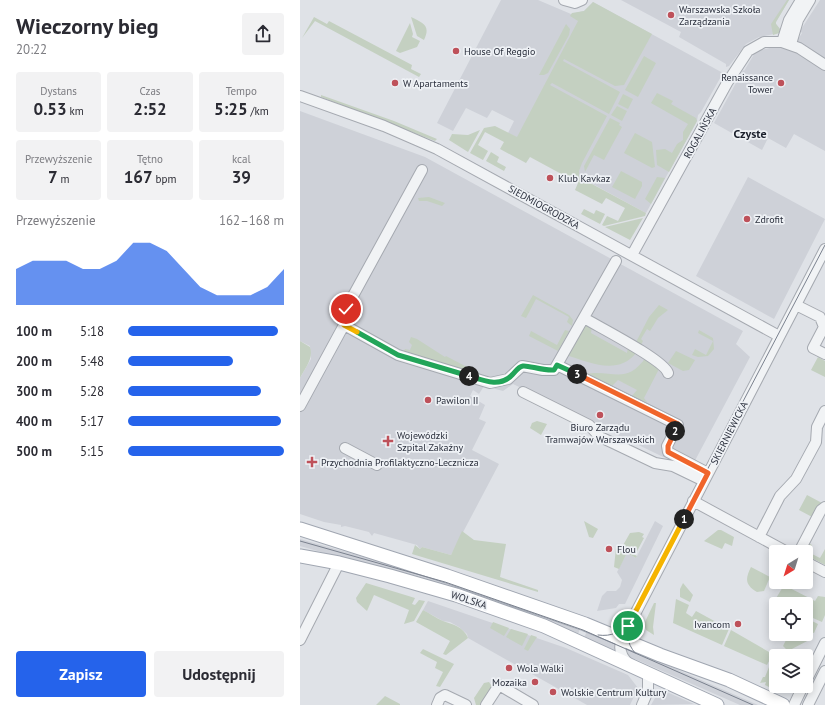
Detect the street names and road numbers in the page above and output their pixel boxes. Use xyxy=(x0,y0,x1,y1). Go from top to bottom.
street label: ROGALIŃSKA xyxy=(681,105,719,161)
street label: SIEDMIOGRODZKA xyxy=(506,182,582,232)
street label: SKIERNIEWICKA xyxy=(708,399,751,467)
street label: WOLSKA xyxy=(449,588,489,612)

